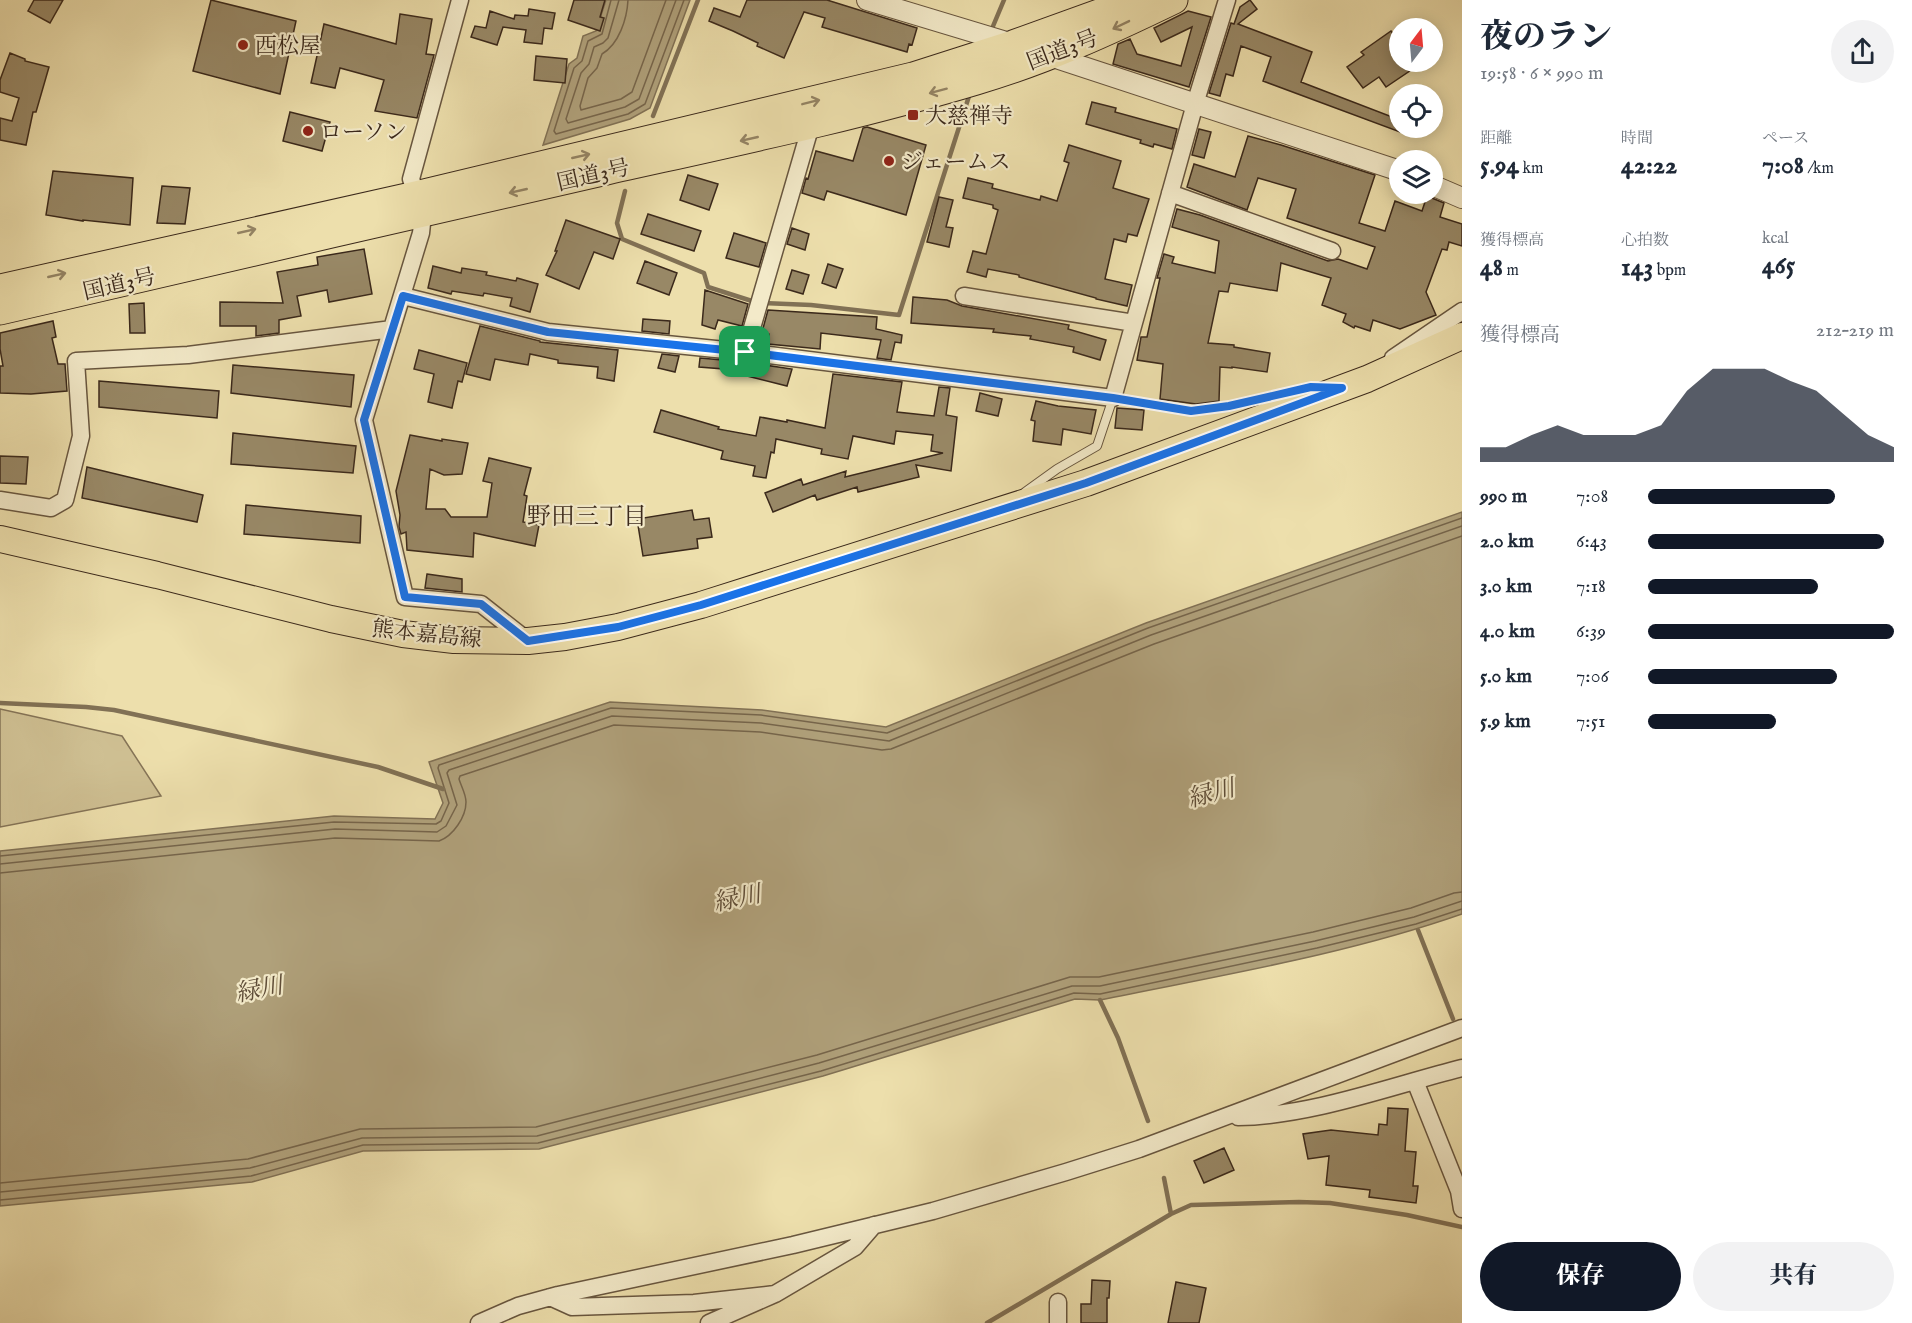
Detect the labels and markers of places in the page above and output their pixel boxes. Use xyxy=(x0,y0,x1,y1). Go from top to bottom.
place label: 西松屋 xyxy=(255,33,321,61)
marker: 西松屋 xyxy=(236,38,250,52)
place label: 大慈禅寺 xyxy=(925,103,1013,131)
marker: 大慈禅寺 xyxy=(906,108,920,122)
place label: ローソン xyxy=(320,119,407,147)
marker: ローソン xyxy=(301,124,315,138)
place label: ジェームス xyxy=(901,149,1011,177)
marker: ジェームス xyxy=(882,154,896,168)
pin xyxy=(719,326,770,377)

